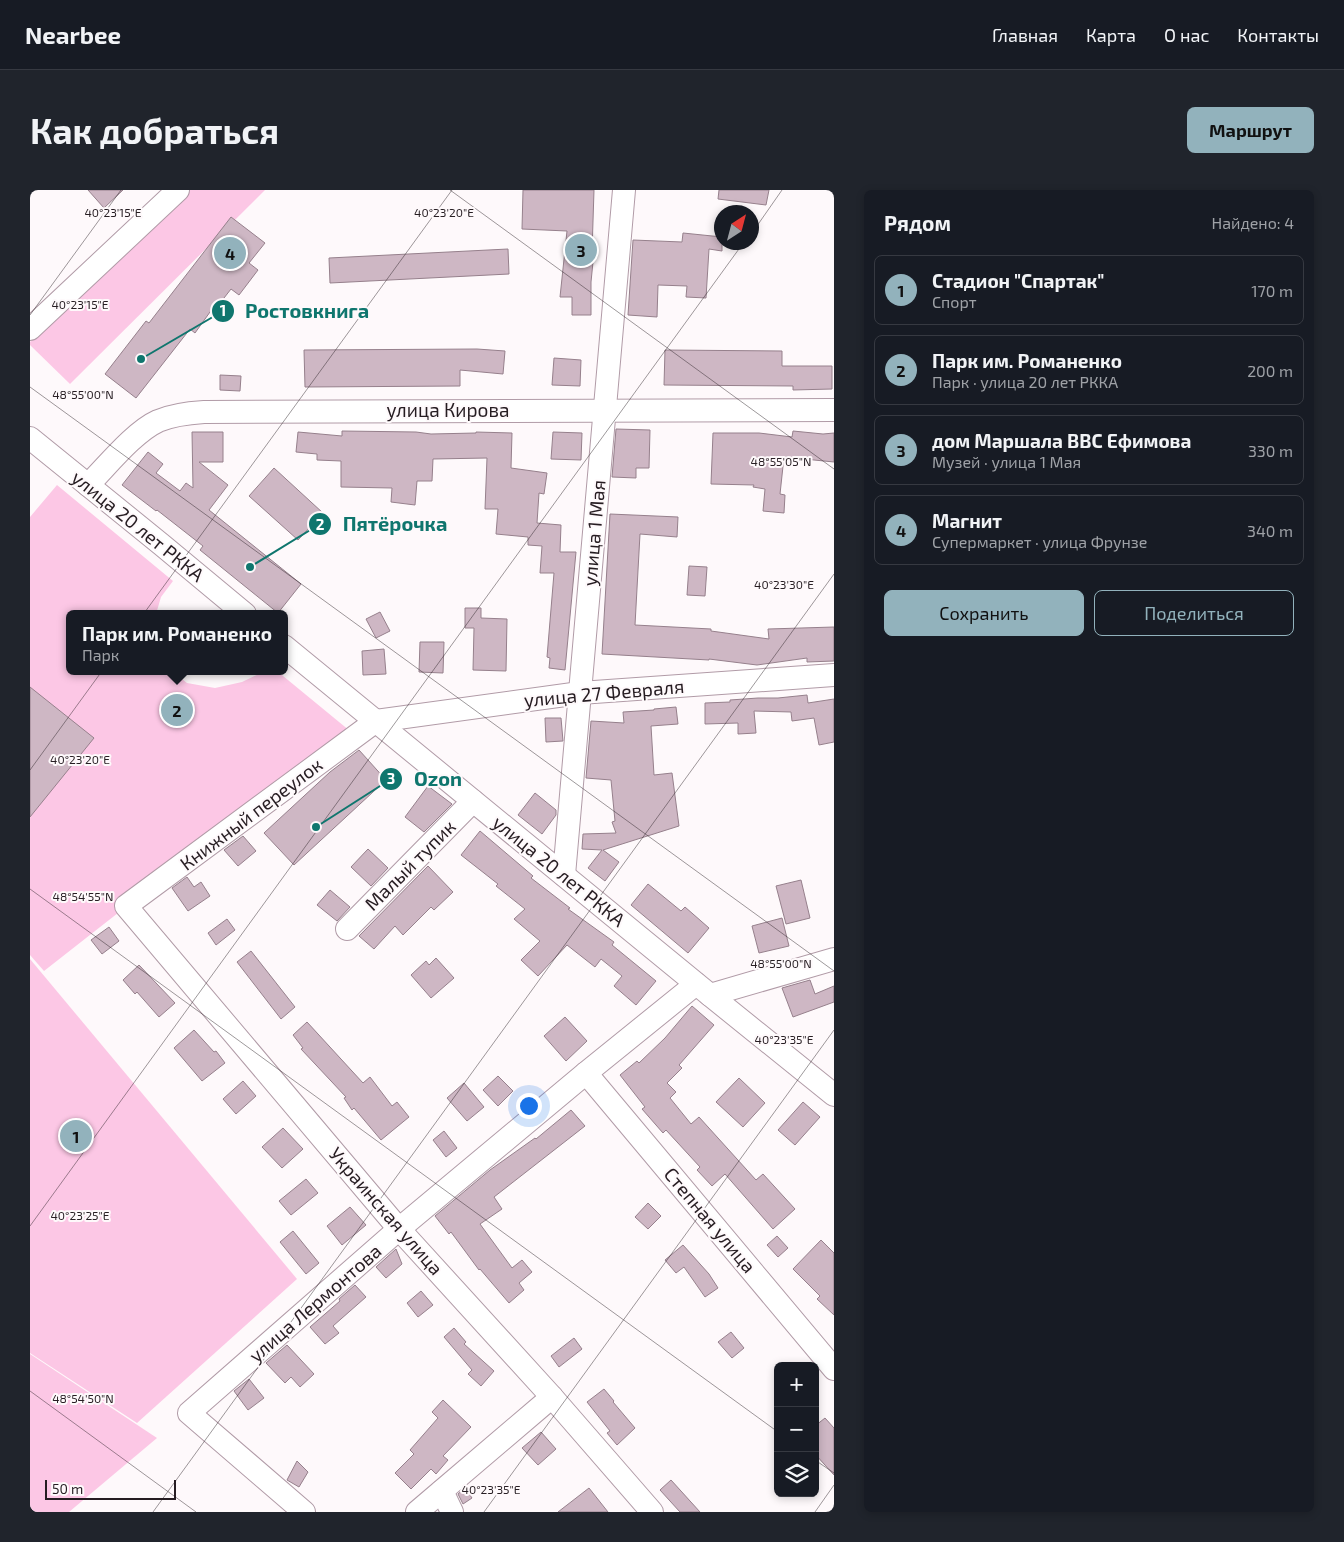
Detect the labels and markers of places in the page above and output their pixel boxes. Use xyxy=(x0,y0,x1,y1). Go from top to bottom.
pin: 3 xyxy=(565,231,597,269)
pin: 4 xyxy=(214,234,246,272)
callout: Ростовкнига xyxy=(210,294,379,329)
callout: Пятёрочка xyxy=(307,507,457,542)
pin: 2 xyxy=(161,691,193,729)
callout: Ozon xyxy=(379,762,472,797)
pin: 1 xyxy=(60,1117,92,1155)

